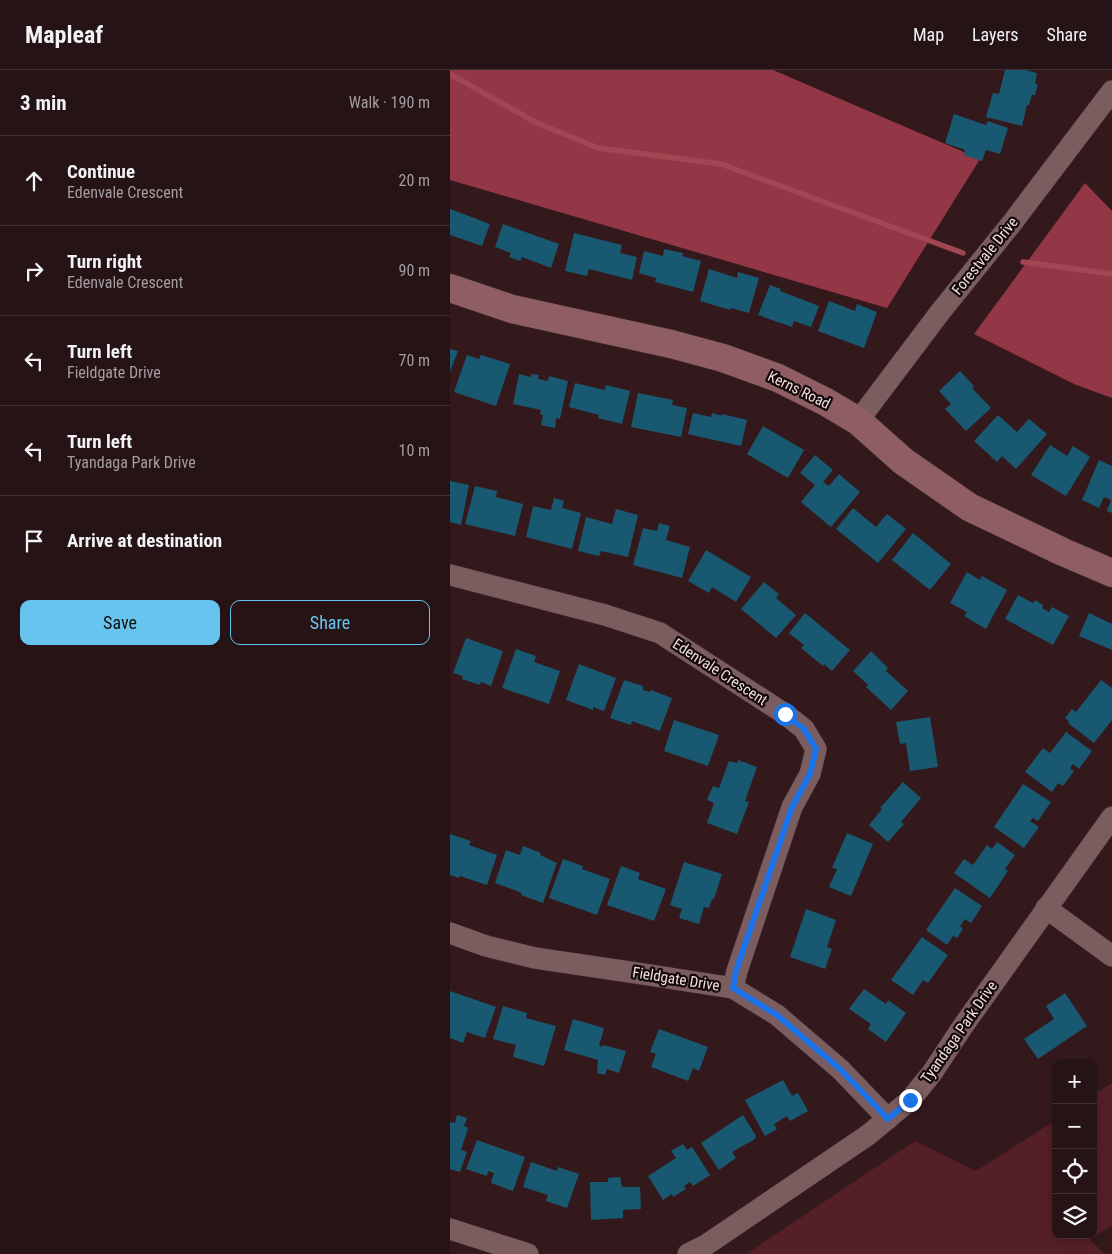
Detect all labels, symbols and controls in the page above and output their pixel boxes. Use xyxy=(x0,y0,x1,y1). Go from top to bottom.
text: Mapleaf xyxy=(25,21,103,49)
text: Map xyxy=(913,24,944,45)
text: Layers xyxy=(972,24,1019,45)
text: Share xyxy=(1047,24,1087,45)
text: 3 min xyxy=(20,91,67,115)
text: Walk · 190 m xyxy=(349,93,430,112)
text: Continue xyxy=(67,160,135,183)
icon: ahead xyxy=(20,167,48,195)
text: 20 m xyxy=(398,171,430,190)
text: Edenvale Crescent xyxy=(67,183,183,202)
street label: Forestvale Drive xyxy=(948,214,1022,298)
text: Turn right xyxy=(67,250,142,273)
icon: right xyxy=(20,257,48,285)
text: 90 m xyxy=(398,261,430,280)
text: Edenvale Crescent xyxy=(67,273,183,292)
text: Turn left xyxy=(67,340,132,363)
icon: left xyxy=(20,347,48,375)
text: 70 m xyxy=(398,351,430,370)
text: Fieldgate Drive xyxy=(67,363,161,382)
street label: Kerns Road xyxy=(765,367,833,413)
text: Turn left xyxy=(67,430,132,453)
icon: left xyxy=(20,437,48,465)
text: 10 m xyxy=(398,441,430,460)
text: Tyandaga Park Drive xyxy=(67,453,196,472)
icon: arrive xyxy=(20,527,48,555)
text: Arrive at destination xyxy=(67,529,222,552)
button: Save xyxy=(20,600,220,645)
button: Share xyxy=(230,600,430,645)
street label: Edenvale Crescent xyxy=(669,635,771,709)
route start xyxy=(774,703,797,726)
street label: Fieldgate Drive xyxy=(631,963,721,995)
street label: Tyandaga Park Drive xyxy=(917,977,1001,1087)
map controls xyxy=(1052,1059,1097,1239)
button: + xyxy=(1052,1059,1097,1104)
route end xyxy=(899,1089,922,1112)
button: − xyxy=(1052,1104,1097,1149)
button: locate xyxy=(1052,1149,1097,1194)
button: layers xyxy=(1052,1194,1097,1239)

